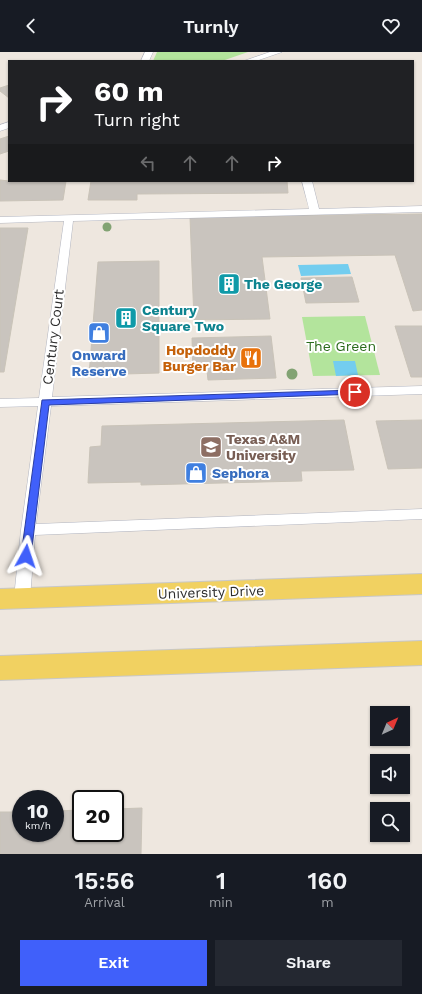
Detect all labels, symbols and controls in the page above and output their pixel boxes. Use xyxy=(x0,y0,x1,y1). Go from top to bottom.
icon: back xyxy=(20,15,42,37)
icon: heart xyxy=(380,15,402,37)
text: Turnly xyxy=(183,16,239,37)
text: 60 m xyxy=(94,75,164,108)
icon: right xyxy=(28,76,80,128)
text: Turn right xyxy=(94,109,180,130)
icon: left xyxy=(137,152,159,174)
icon: ahead xyxy=(179,152,201,174)
icon: ahead xyxy=(221,152,243,174)
icon: right xyxy=(263,152,285,174)
building icon: The George xyxy=(216,271,242,297)
place label: The George xyxy=(244,276,322,292)
street label: Century Court xyxy=(39,288,67,386)
place label: Century Square Two xyxy=(142,302,224,334)
building icon: Century Square Two xyxy=(113,305,139,331)
shop icon: Onward Reserve xyxy=(86,320,112,346)
park label: The Green xyxy=(306,338,376,354)
place label: Hopdoddy Burger Bar xyxy=(162,342,236,374)
restaurant icon: Hopdoddy Burger Bar xyxy=(238,345,264,371)
place label: Onward Reserve xyxy=(71,347,127,379)
pin xyxy=(338,375,372,409)
icon: arrive xyxy=(344,381,366,403)
place label: Texas A&M University xyxy=(226,431,300,463)
school or university icon: Texas A&M University xyxy=(198,434,224,460)
shop icon: Sephora xyxy=(183,460,209,486)
place label: Sephora xyxy=(212,465,270,481)
position arrow xyxy=(5,535,47,577)
street label: University Drive xyxy=(158,582,264,602)
north arrow xyxy=(370,706,410,746)
map controls xyxy=(370,706,410,842)
button: sound xyxy=(370,754,410,794)
speed limit sign: 20 xyxy=(72,790,124,842)
text: 10 xyxy=(27,799,49,823)
button: search xyxy=(370,802,410,842)
text: km/h xyxy=(25,820,51,831)
text: 15:56 xyxy=(75,867,134,895)
text: 1 xyxy=(216,867,226,895)
text: 160 xyxy=(307,867,347,895)
text: Arrival xyxy=(84,895,125,910)
text: min xyxy=(209,895,233,910)
text: m xyxy=(321,895,334,910)
button: Exit xyxy=(20,940,207,986)
button: Share xyxy=(215,940,402,986)

